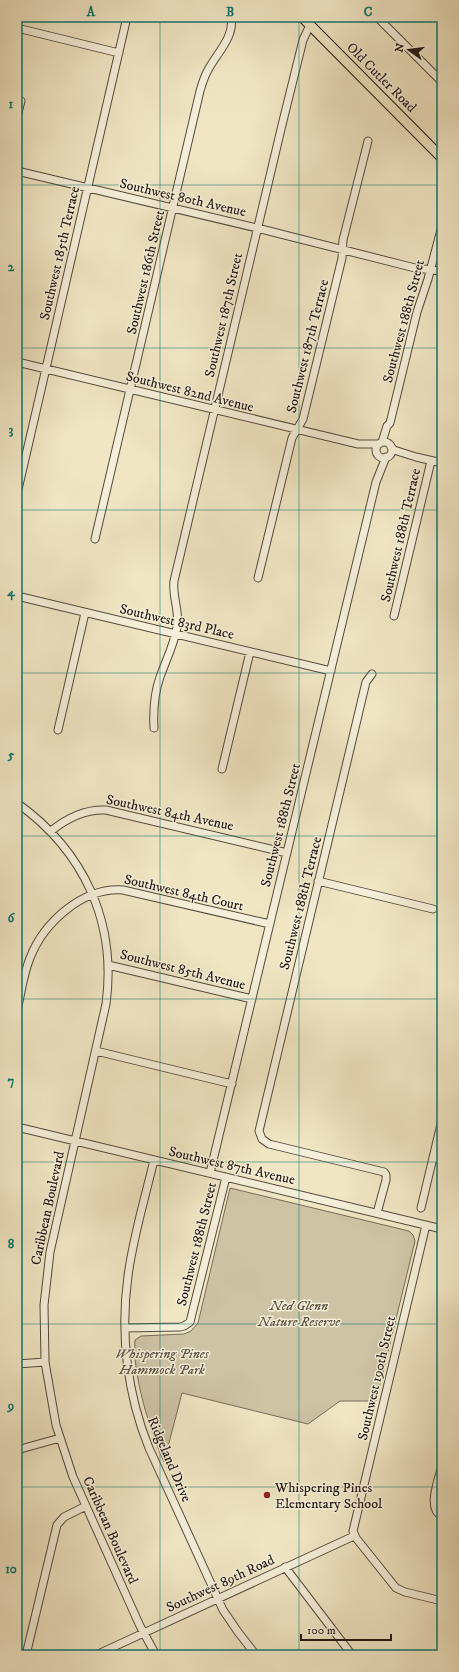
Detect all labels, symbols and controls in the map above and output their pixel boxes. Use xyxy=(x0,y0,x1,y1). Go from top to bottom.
text: A xyxy=(86,4,96,20)
text: B xyxy=(226,4,234,20)
text: C xyxy=(364,4,373,20)
north arrow xyxy=(389,30,429,70)
street label: Old Cutler Road xyxy=(343,39,420,116)
text: N xyxy=(392,42,408,54)
text: 1 xyxy=(9,96,14,112)
street label: Southwest 80th Avenue xyxy=(118,175,248,221)
street label: Southwest 185th Terrace xyxy=(36,184,84,322)
street label: Southwest 186th Street xyxy=(123,208,169,336)
street label: Southwest 187th Street xyxy=(201,251,247,379)
street label: Southwest 188th Street xyxy=(379,257,429,385)
text: 2 xyxy=(8,259,15,275)
street label: Southwest 187th Terrace xyxy=(283,277,333,415)
street label: Southwest 82nd Avenue xyxy=(124,367,256,417)
text: 3 xyxy=(9,422,14,438)
street label: Southwest 188th Terrace xyxy=(377,466,425,604)
text: 4 xyxy=(6,584,15,601)
street label: Southwest 83rd Place xyxy=(118,600,236,644)
text: 5 xyxy=(7,747,15,763)
street label: Southwest 188th Street xyxy=(257,761,305,889)
street label: Southwest 84th Avenue xyxy=(104,791,235,835)
street label: Southwest 188th Terrace xyxy=(276,835,326,972)
street label: Southwest 84th Court xyxy=(122,870,246,916)
text: 6 xyxy=(8,910,16,926)
street label: Southwest 85th Avenue xyxy=(118,946,248,994)
text: 7 xyxy=(8,1073,15,1089)
street label: Southwest 87th Avenue xyxy=(167,1143,297,1189)
street label: Caribbean Boulevard xyxy=(27,1150,69,1267)
street label: Southwest 188th Street xyxy=(173,1180,221,1308)
text: 8 xyxy=(8,1236,15,1252)
park label: Ned Glenn Nature Reserve xyxy=(257,1297,341,1331)
street label: Southwest 190th Street xyxy=(354,1314,400,1442)
park label: Whispering Pines Hammock Park xyxy=(115,1345,210,1379)
text: 9 xyxy=(7,1398,14,1414)
street label: Ridgeland Drive xyxy=(143,1414,195,1505)
street label: Caribbean Boulevard xyxy=(78,1474,142,1587)
place label: Whispering Pines Elementary School xyxy=(274,1479,383,1513)
marker: Whispering Pines Elementary School xyxy=(262,1490,272,1500)
street label: Southwest 89th Road xyxy=(163,1551,277,1617)
text: 10 xyxy=(5,1561,17,1577)
scale bar xyxy=(301,1616,391,1642)
text: 100 m xyxy=(307,1623,336,1638)

